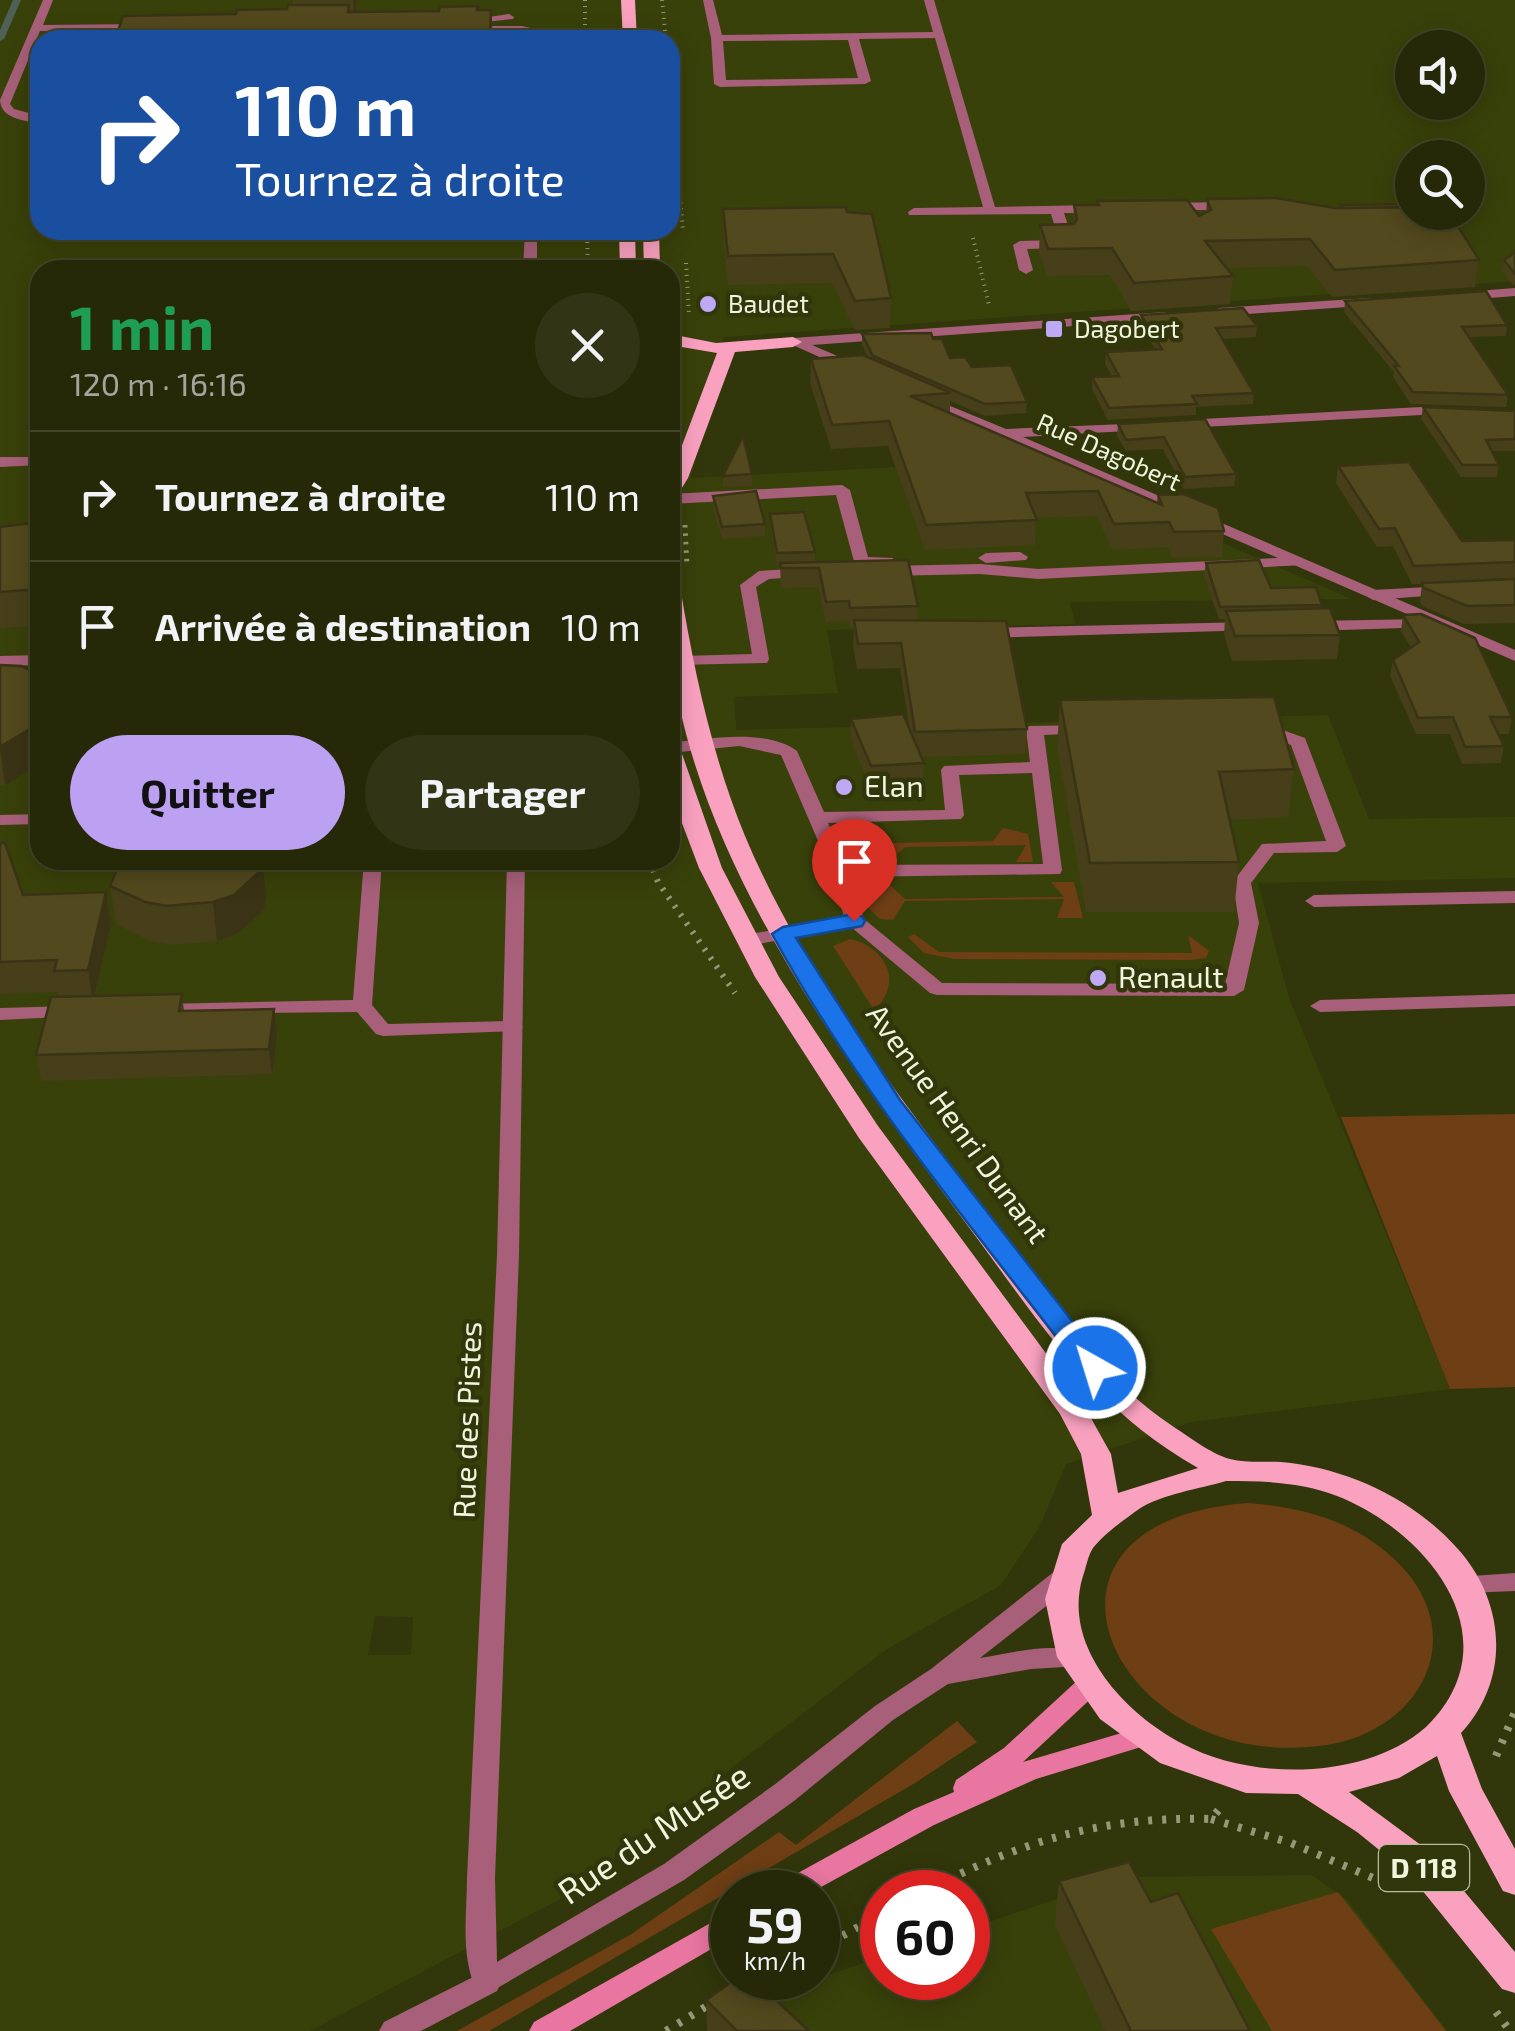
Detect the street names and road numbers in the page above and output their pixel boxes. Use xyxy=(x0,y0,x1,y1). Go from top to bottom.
street label: Rue Dagobert xyxy=(1033,406,1186,496)
street label: Avenue Henri Dunant xyxy=(860,996,1057,1249)
street label: Rue des Pistes xyxy=(445,1321,487,1519)
street label: Rue du Musée xyxy=(549,1753,757,1912)
road number: D 118 xyxy=(1379,1845,1469,1891)

